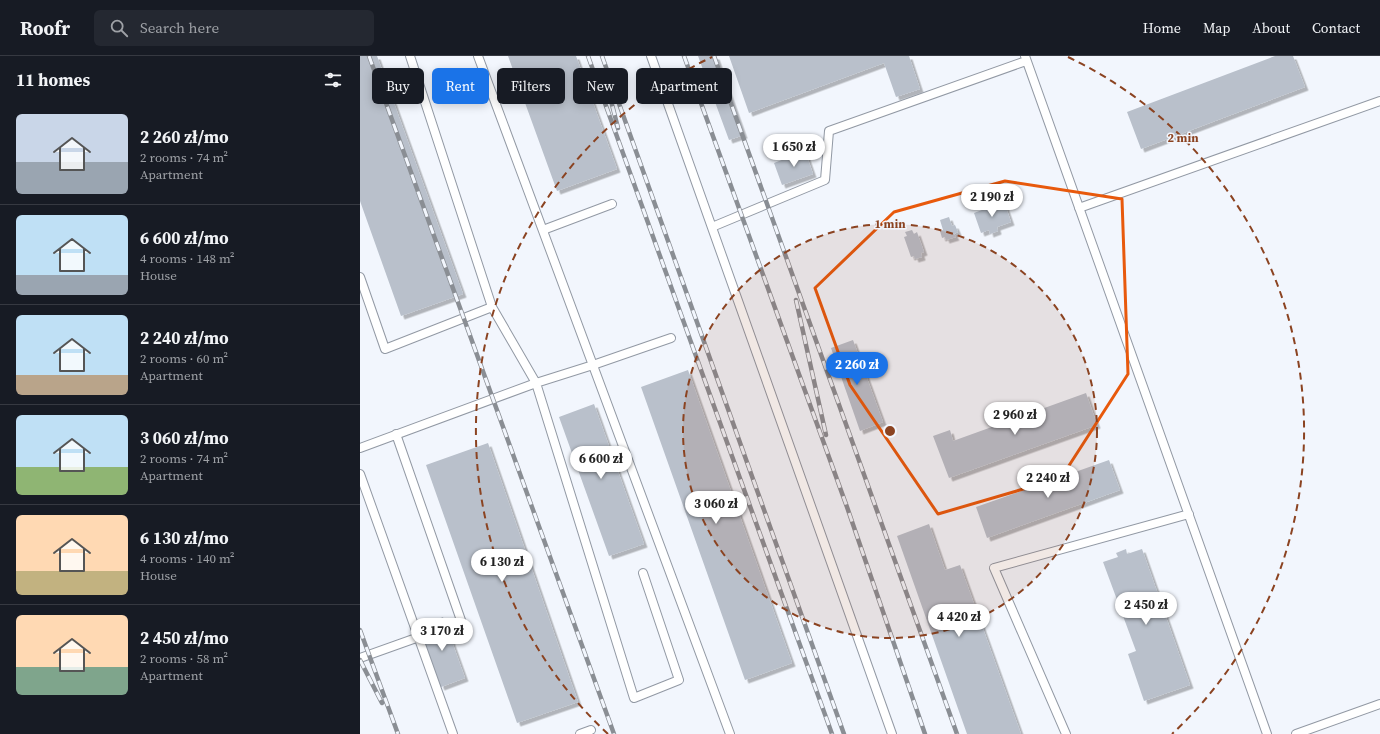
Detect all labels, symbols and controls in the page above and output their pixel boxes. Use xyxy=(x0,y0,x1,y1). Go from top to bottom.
search box xyxy=(94,10,374,46)
text: Roofr xyxy=(20,15,70,41)
icon: search xyxy=(108,17,130,39)
text: Search here xyxy=(140,17,219,38)
text: Home xyxy=(1143,18,1181,38)
text: Map xyxy=(1203,18,1230,38)
text: About xyxy=(1252,18,1290,38)
text: Contact xyxy=(1312,18,1360,38)
text: 11 homes xyxy=(16,68,90,92)
chip: Buy xyxy=(372,68,424,104)
chip: Rent xyxy=(432,68,489,104)
chip: Filters xyxy=(497,68,565,104)
chip: New xyxy=(573,68,628,104)
chip: Apartment xyxy=(636,68,732,104)
icon: filters xyxy=(322,69,344,91)
text: 2 260 zł/mo xyxy=(140,125,229,149)
icon: home xyxy=(48,130,96,178)
text: 2 min xyxy=(1167,130,1199,146)
pin: 1 650 zł xyxy=(753,134,835,168)
text: 1 650 zł xyxy=(772,138,816,155)
text: 2 rooms · 74 m² xyxy=(140,149,228,166)
text: Apartment xyxy=(140,166,203,183)
pin: 2 190 zł xyxy=(951,184,1033,218)
text: 2 190 zł xyxy=(970,188,1014,205)
text: 1 min xyxy=(874,216,906,232)
text: 6 600 zł/mo xyxy=(140,226,229,250)
icon: home xyxy=(48,231,96,279)
text: 4 rooms · 148 m² xyxy=(140,250,235,267)
text: House xyxy=(140,267,177,284)
text: 2 240 zł/mo xyxy=(140,326,229,350)
icon: home xyxy=(48,331,96,379)
text: 2 rooms · 60 m² xyxy=(140,350,228,367)
pin: 2 260 zł xyxy=(816,352,898,386)
text: 2 260 zł xyxy=(835,356,879,373)
text: Apartment xyxy=(140,367,203,384)
pin: 2 960 zł xyxy=(974,402,1056,436)
text: 2 960 zł xyxy=(993,406,1037,423)
centre of rings xyxy=(883,424,897,438)
text: 3 060 zł/mo xyxy=(140,426,229,450)
icon: home xyxy=(48,431,96,479)
pin: 6 600 zł xyxy=(560,446,642,480)
text: 2 rooms · 74 m² xyxy=(140,450,228,467)
text: 6 600 zł xyxy=(579,450,623,467)
pin: 2 240 zł xyxy=(1007,465,1089,499)
text: Apartment xyxy=(140,467,203,484)
text: 2 240 zł xyxy=(1026,469,1070,486)
pin: 3 060 zł xyxy=(675,491,757,525)
text: 3 060 zł xyxy=(694,495,738,512)
text: 6 130 zł/mo xyxy=(140,526,229,550)
icon: home xyxy=(48,531,96,579)
pin: 6 130 zł xyxy=(461,549,543,583)
text: 4 rooms · 140 m² xyxy=(140,550,235,567)
text: 6 130 zł xyxy=(480,553,524,570)
text: House xyxy=(140,567,177,584)
pin: 2 450 zł xyxy=(1105,592,1187,626)
text: 2 450 zł xyxy=(1124,596,1168,613)
pin: 4 420 zł xyxy=(918,604,1000,638)
text: 4 420 zł xyxy=(937,608,981,625)
pin: 3 170 zł xyxy=(401,618,483,652)
text: 3 170 zł xyxy=(420,622,464,639)
text: 2 450 zł/mo xyxy=(140,626,229,650)
icon: home xyxy=(48,631,96,679)
text: 2 rooms · 58 m² xyxy=(140,650,228,667)
text: Apartment xyxy=(140,667,203,684)

